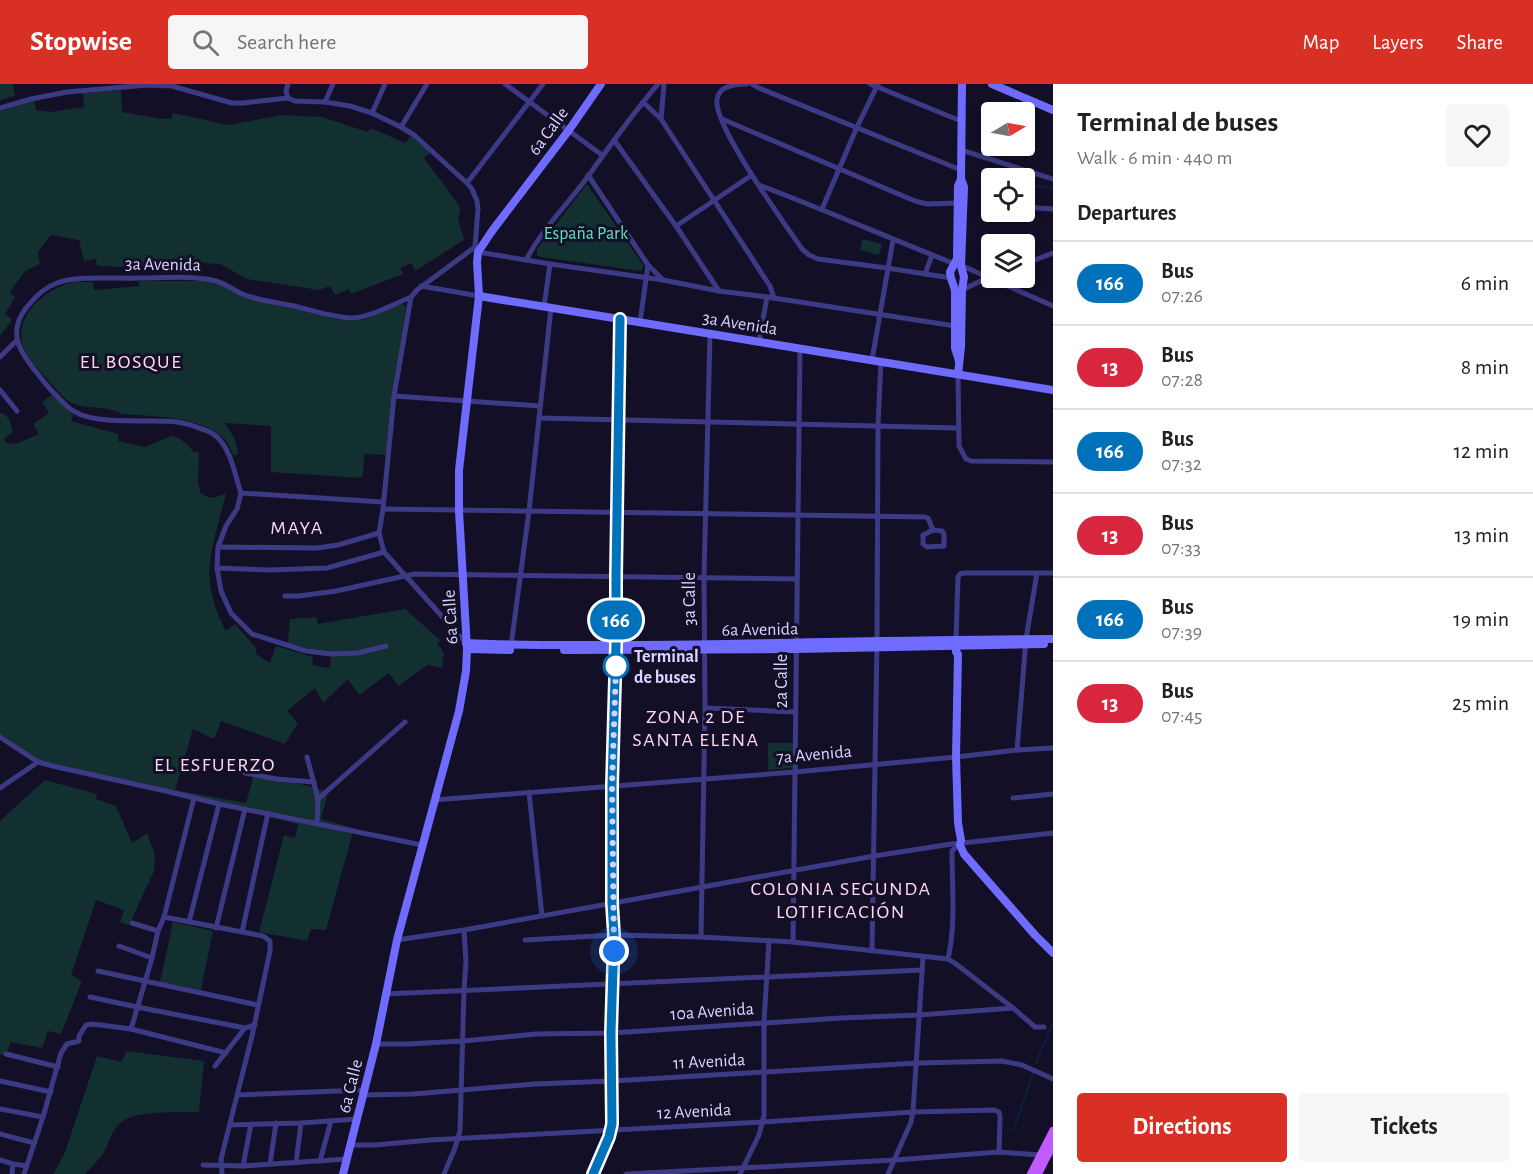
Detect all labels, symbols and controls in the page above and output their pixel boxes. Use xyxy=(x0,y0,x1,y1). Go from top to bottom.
search box xyxy=(168,15,588,69)
icon: search xyxy=(189,26,222,59)
text: Stopwise xyxy=(30,28,132,56)
text: Search here xyxy=(237,31,337,53)
text: Map xyxy=(1303,32,1339,53)
text: Layers xyxy=(1372,32,1423,53)
text: Share xyxy=(1456,32,1503,53)
north arrow xyxy=(981,102,1035,156)
map controls xyxy=(981,102,1035,288)
street label: 6a Calle xyxy=(525,104,572,159)
button: heart xyxy=(1446,104,1509,167)
text: Terminal de buses xyxy=(1077,109,1278,137)
text: Walk · 6 min · 440 m xyxy=(1077,148,1232,168)
button: locate xyxy=(981,168,1035,222)
text: Departures xyxy=(1077,202,1177,224)
park label: España Park xyxy=(544,225,629,243)
button: layers xyxy=(981,234,1035,288)
street label: 3a Avenida xyxy=(125,255,201,275)
text: Bus xyxy=(1161,260,1194,282)
text: 6 min xyxy=(1461,272,1509,294)
text: 166 xyxy=(1096,273,1124,294)
text: 07:26 xyxy=(1161,286,1203,306)
street label: 3a Avenida xyxy=(701,309,779,339)
text: Bus xyxy=(1161,344,1194,366)
district label: EL BOSQUE xyxy=(80,352,182,372)
text: 8 min xyxy=(1461,356,1509,378)
text: 13 xyxy=(1102,357,1118,378)
text: 07:28 xyxy=(1161,370,1203,390)
text: Bus xyxy=(1161,428,1194,450)
text: 12 min xyxy=(1454,440,1509,462)
text: 166 xyxy=(1096,441,1124,462)
text: 07:32 xyxy=(1161,454,1202,474)
text: Bus xyxy=(1161,512,1194,534)
district label: MAYA xyxy=(270,518,324,538)
text: 13 min xyxy=(1454,524,1509,546)
text: 13 xyxy=(1102,525,1118,546)
text: 07:33 xyxy=(1161,538,1201,558)
street label: 3a Calle xyxy=(681,572,699,626)
street label: 6a Calle xyxy=(441,589,461,645)
text: Bus xyxy=(1161,596,1194,618)
line badge: 166 xyxy=(582,600,650,640)
text: 19 min xyxy=(1453,608,1509,630)
text: 166 xyxy=(1096,609,1124,630)
text: 166 xyxy=(602,610,630,631)
street label: 6a Avenida xyxy=(721,620,799,640)
text: 07:39 xyxy=(1161,622,1202,642)
place label: Terminal de buses xyxy=(634,648,699,687)
marker: Terminal de buses xyxy=(603,653,629,679)
street label: 2a Calle xyxy=(773,654,791,708)
text: Bus xyxy=(1161,680,1194,702)
text: 25 min xyxy=(1452,692,1509,714)
text: 13 xyxy=(1102,693,1118,714)
text: 07:45 xyxy=(1161,706,1202,726)
district label: ZONA 2 DE SANTA ELENA xyxy=(632,707,760,750)
street label: 7a Avenida xyxy=(776,743,853,767)
district label: EL ESFUERZO xyxy=(154,755,276,775)
district label: COLONIA SEGUNDA LOTIFICACIÓN xyxy=(751,879,931,922)
your location xyxy=(599,936,629,966)
street label: 10a Avenida xyxy=(670,1000,755,1024)
street label: 11 Avenida xyxy=(672,1051,746,1073)
street label: 6a Calle xyxy=(336,1058,366,1115)
button: Directions xyxy=(1077,1093,1287,1162)
button: Tickets xyxy=(1299,1093,1509,1162)
street label: 12 Avenida xyxy=(656,1101,732,1123)

